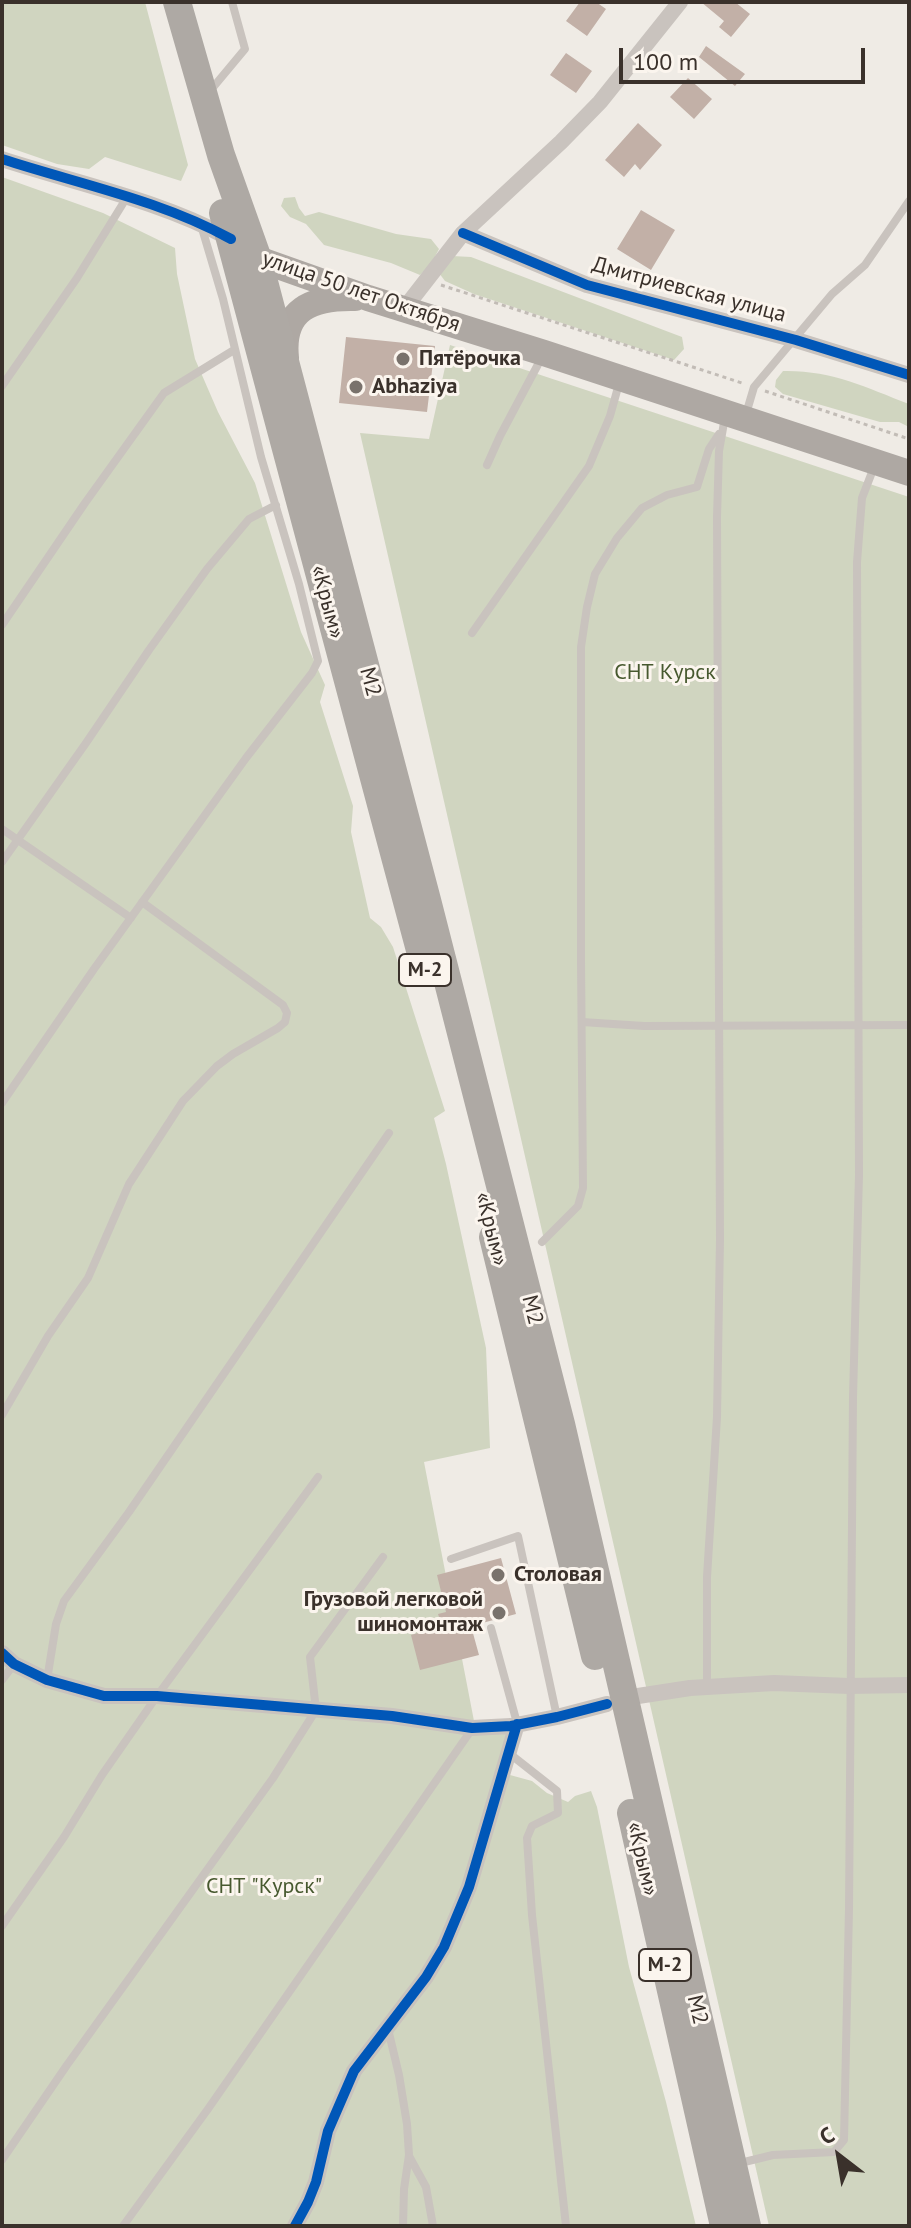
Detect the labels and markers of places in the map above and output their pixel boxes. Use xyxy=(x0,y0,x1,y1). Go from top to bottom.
place label: Пятёрочка xyxy=(419,346,521,372)
marker: Пятёрочка xyxy=(394,350,412,368)
place label: Abhaziya xyxy=(372,374,457,400)
marker: Abhaziya xyxy=(347,378,365,396)
place label: Столовая xyxy=(514,1562,602,1588)
marker: Столовая xyxy=(489,1566,507,1584)
place label: Грузовой легковой шиномонтаж xyxy=(304,1587,483,1638)
marker: Грузовой легковой шиномонтаж xyxy=(490,1604,508,1622)

